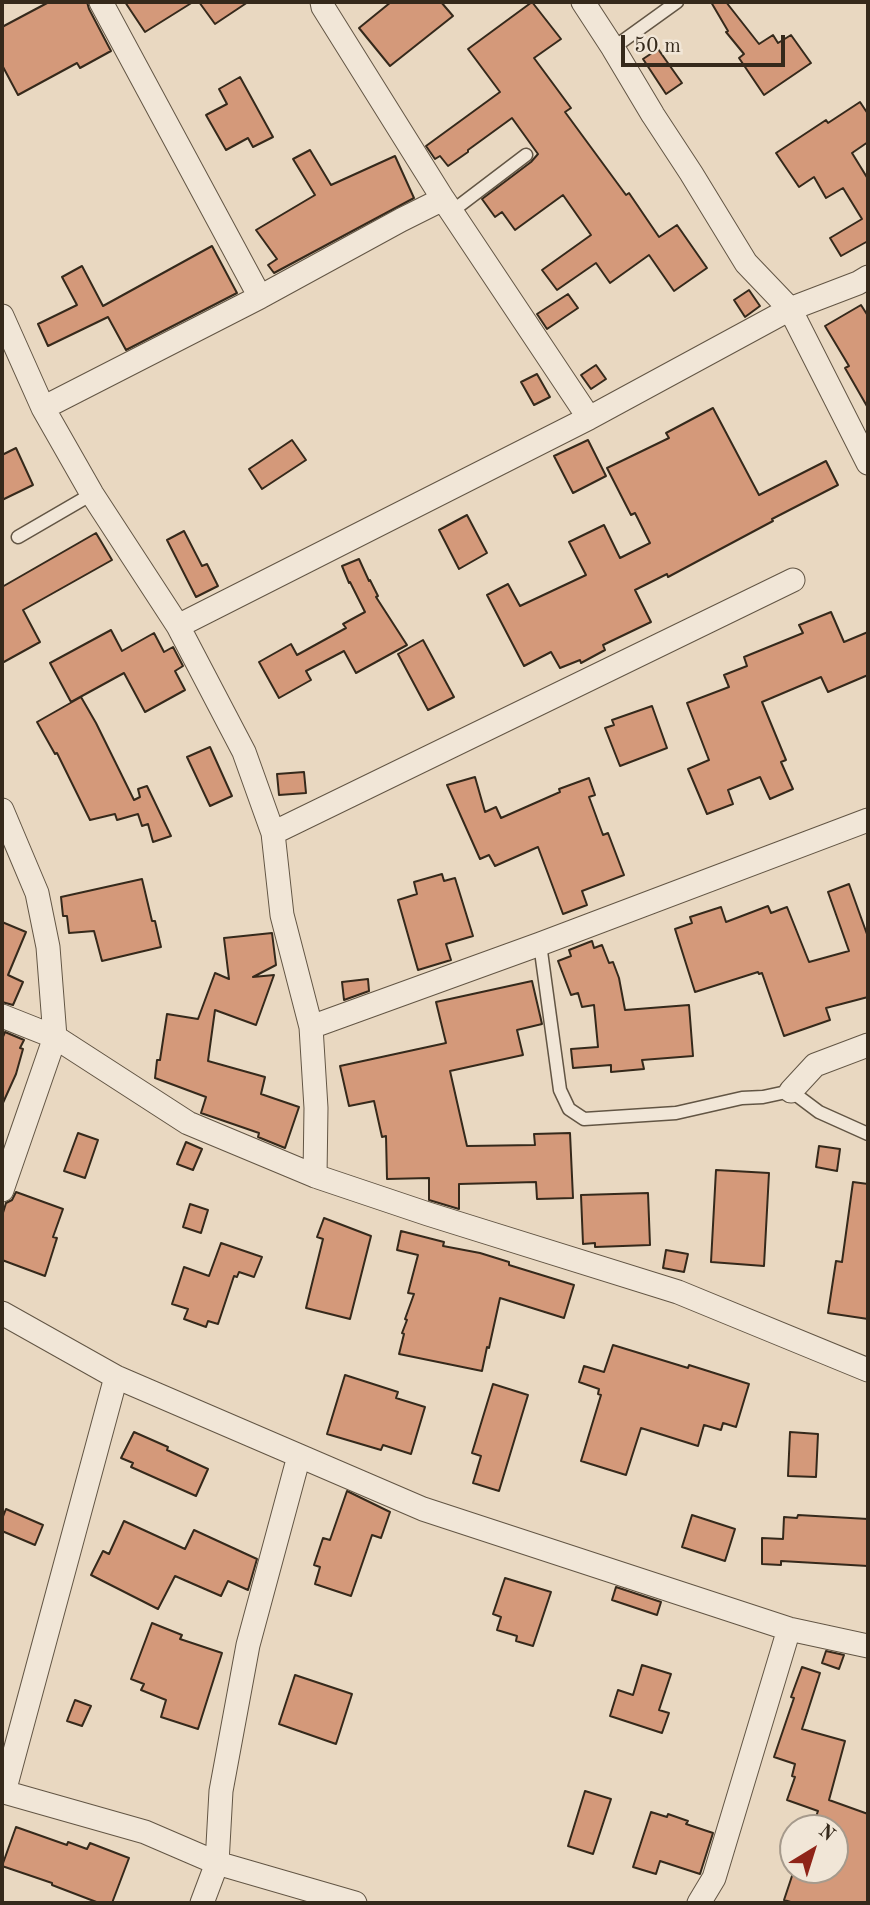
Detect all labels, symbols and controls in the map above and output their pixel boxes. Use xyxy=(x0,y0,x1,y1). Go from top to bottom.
scale bar xyxy=(625,21,790,65)
text: 50 m xyxy=(634,36,681,57)
north arrow xyxy=(779,1814,849,1884)
text: N xyxy=(814,1822,838,1846)

